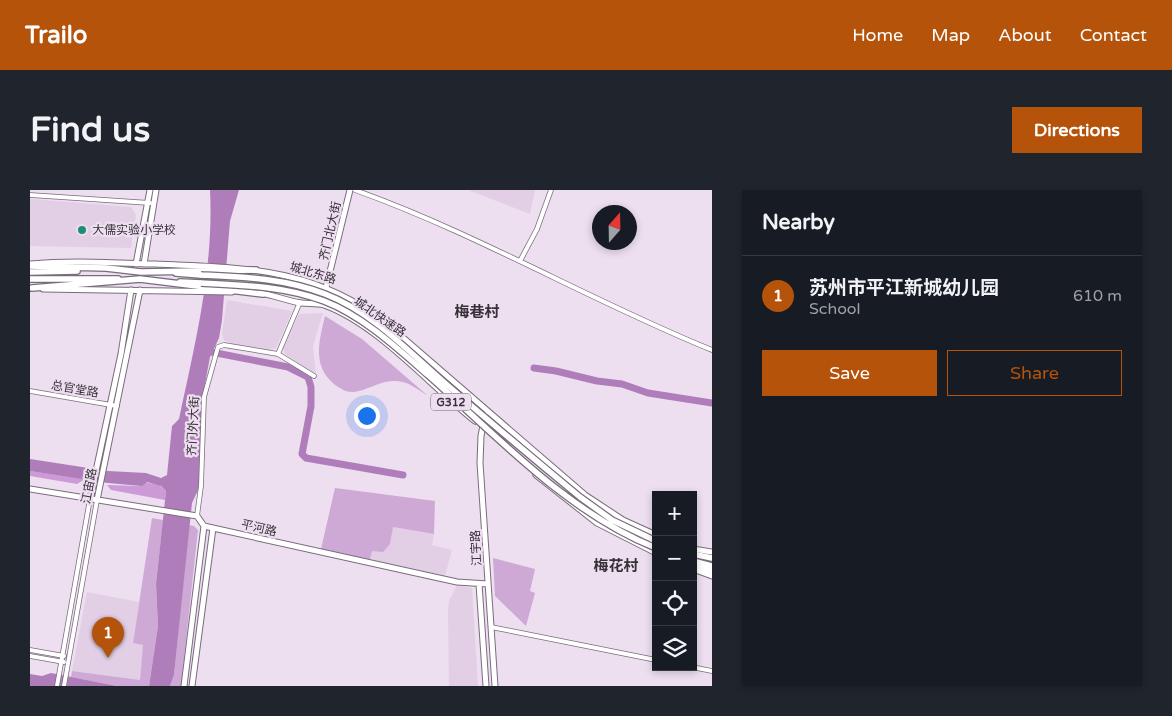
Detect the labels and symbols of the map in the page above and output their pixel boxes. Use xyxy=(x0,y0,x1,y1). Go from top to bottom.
street label: 齐门北大街 xyxy=(316,200,344,262)
north arrow xyxy=(592,205,637,250)
place label: 大儒实验小学校 xyxy=(92,223,176,237)
marker: 大儒实验小学校 xyxy=(76,224,88,236)
street label: 城北东路 xyxy=(288,259,338,287)
street label: 城北快速路 xyxy=(351,294,409,340)
district label: 梅巷村 xyxy=(454,303,500,321)
street label: 总官堂路 xyxy=(50,378,100,400)
road number: G312 xyxy=(431,393,471,410)
street label: 齐门外大街 xyxy=(184,396,202,456)
your location xyxy=(354,403,380,429)
street label: 江宙路 xyxy=(79,467,99,505)
street label: 平河路 xyxy=(240,517,278,539)
street label: 江宇路 xyxy=(468,530,484,566)
district label: 梅花村 xyxy=(593,557,639,575)
pin: 1 xyxy=(92,617,124,658)

